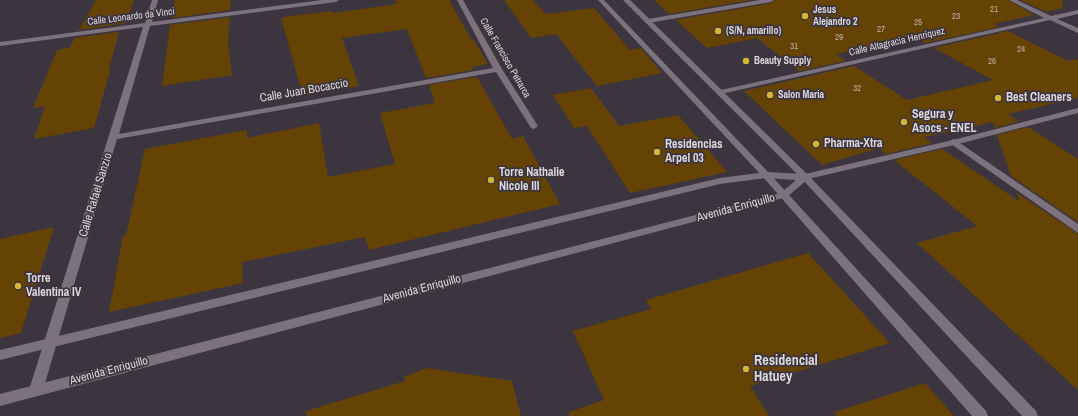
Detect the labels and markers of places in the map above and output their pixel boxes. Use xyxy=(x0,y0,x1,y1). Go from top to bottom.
place label: Jesus Alejandro 2 xyxy=(813,4,858,28)
marker: Jesus Alejandro 2 xyxy=(800,11,810,21)
place label: (S/N, amarillo) xyxy=(726,25,781,37)
marker: (S/N, amarillo) xyxy=(713,26,723,36)
place label: Beauty Supply xyxy=(754,55,811,67)
marker: Beauty Supply xyxy=(741,56,751,66)
place label: Salon Maria xyxy=(778,89,824,101)
marker: Salon Maria xyxy=(765,90,775,100)
place label: Best Cleaners xyxy=(1006,91,1072,105)
marker: Best Cleaners xyxy=(993,93,1003,103)
place label: Segura y Asocs - ENEL xyxy=(912,108,977,136)
marker: Segura y Asocs - ENEL xyxy=(899,117,909,127)
place label: Pharma-Xtra xyxy=(824,137,883,151)
place label: Residencias Arpel 03 xyxy=(665,138,722,166)
marker: Pharma-Xtra xyxy=(811,139,821,149)
marker: Residencias Arpel 03 xyxy=(652,147,662,157)
place label: Torre Nathalie Nicole III xyxy=(499,166,564,194)
marker: Torre Nathalie Nicole III xyxy=(486,175,496,185)
place label: Torre Valentina IV xyxy=(26,272,81,300)
marker: Torre Valentina IV xyxy=(13,281,23,291)
place label: Residencial Hatuey xyxy=(754,353,818,386)
marker: Residencial Hatuey xyxy=(741,364,751,374)

